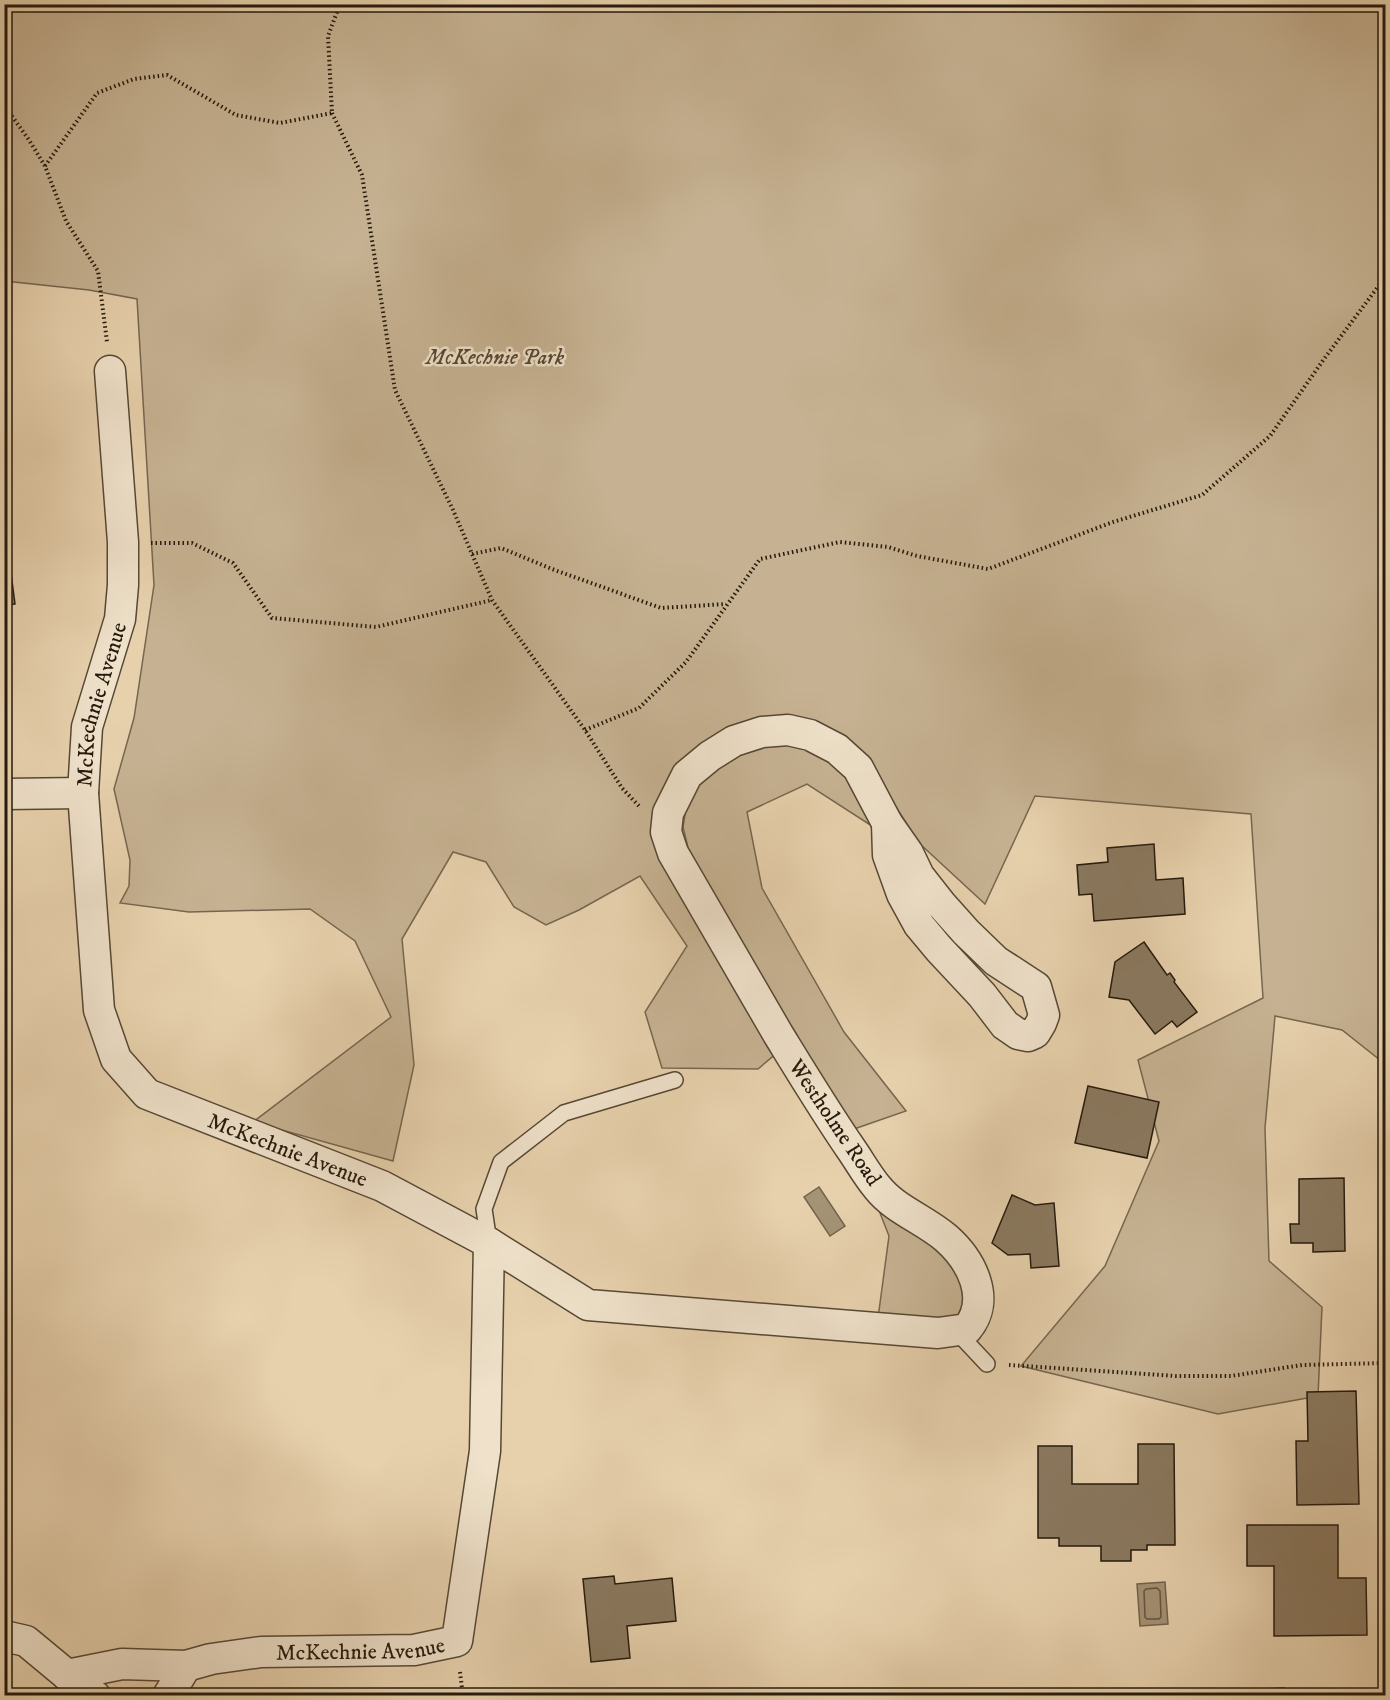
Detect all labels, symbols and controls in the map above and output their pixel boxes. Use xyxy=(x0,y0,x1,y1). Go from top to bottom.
park label: McKechnie Park xyxy=(424,344,565,371)
street label: McKechnie Avenue xyxy=(71,619,133,788)
street label: Westholme Road xyxy=(782,1053,887,1191)
street label: McKechnie Avenue xyxy=(204,1108,371,1193)
street label: McKechnie Avenue xyxy=(276,1632,447,1667)

